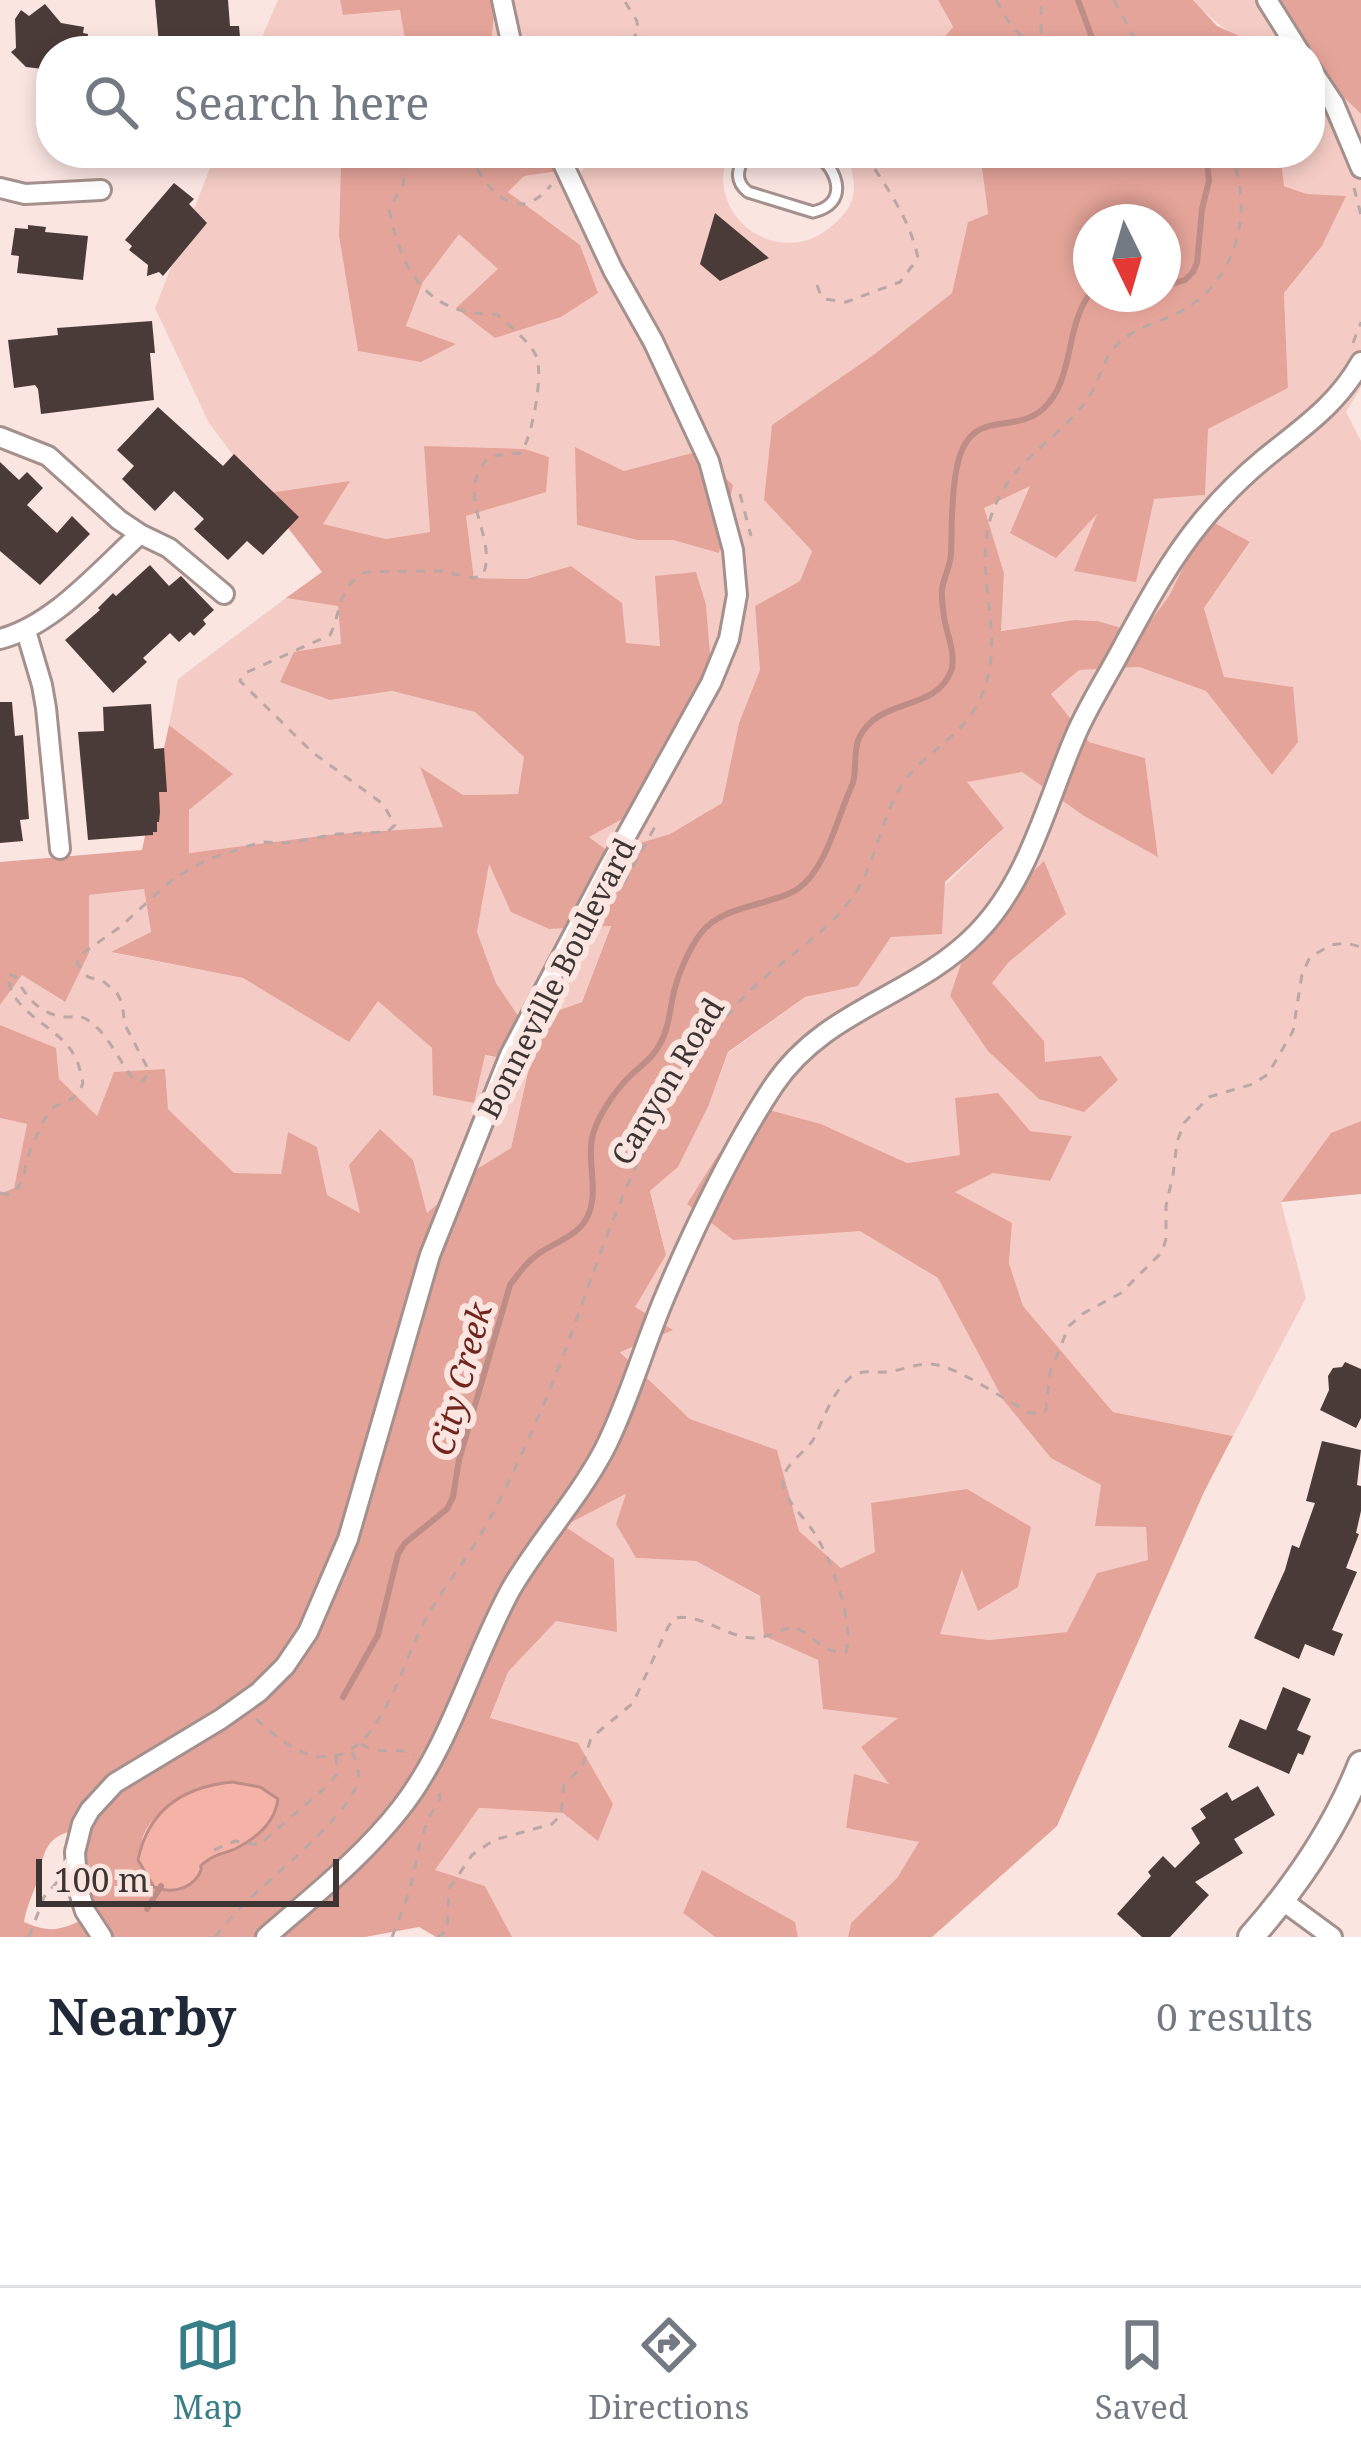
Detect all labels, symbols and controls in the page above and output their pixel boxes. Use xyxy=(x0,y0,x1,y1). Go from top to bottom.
search box xyxy=(36,36,1325,168)
icon: search xyxy=(78,69,144,135)
text: Search here xyxy=(174,72,429,133)
north arrow xyxy=(1073,204,1181,312)
street label: Bonneville Boulevard xyxy=(468,831,644,1125)
street label: Canyon Road xyxy=(601,990,733,1172)
water label: City Creek xyxy=(418,1297,502,1460)
scale bar xyxy=(36,1853,339,1906)
text: 100 m xyxy=(54,1857,149,1902)
text: Nearby xyxy=(48,1980,236,2050)
text: 0 results xyxy=(1156,1989,1313,2042)
tab: Map xyxy=(173,2312,243,2429)
tab: Directions xyxy=(588,2312,749,2429)
tab: Saved xyxy=(1095,2312,1188,2429)

